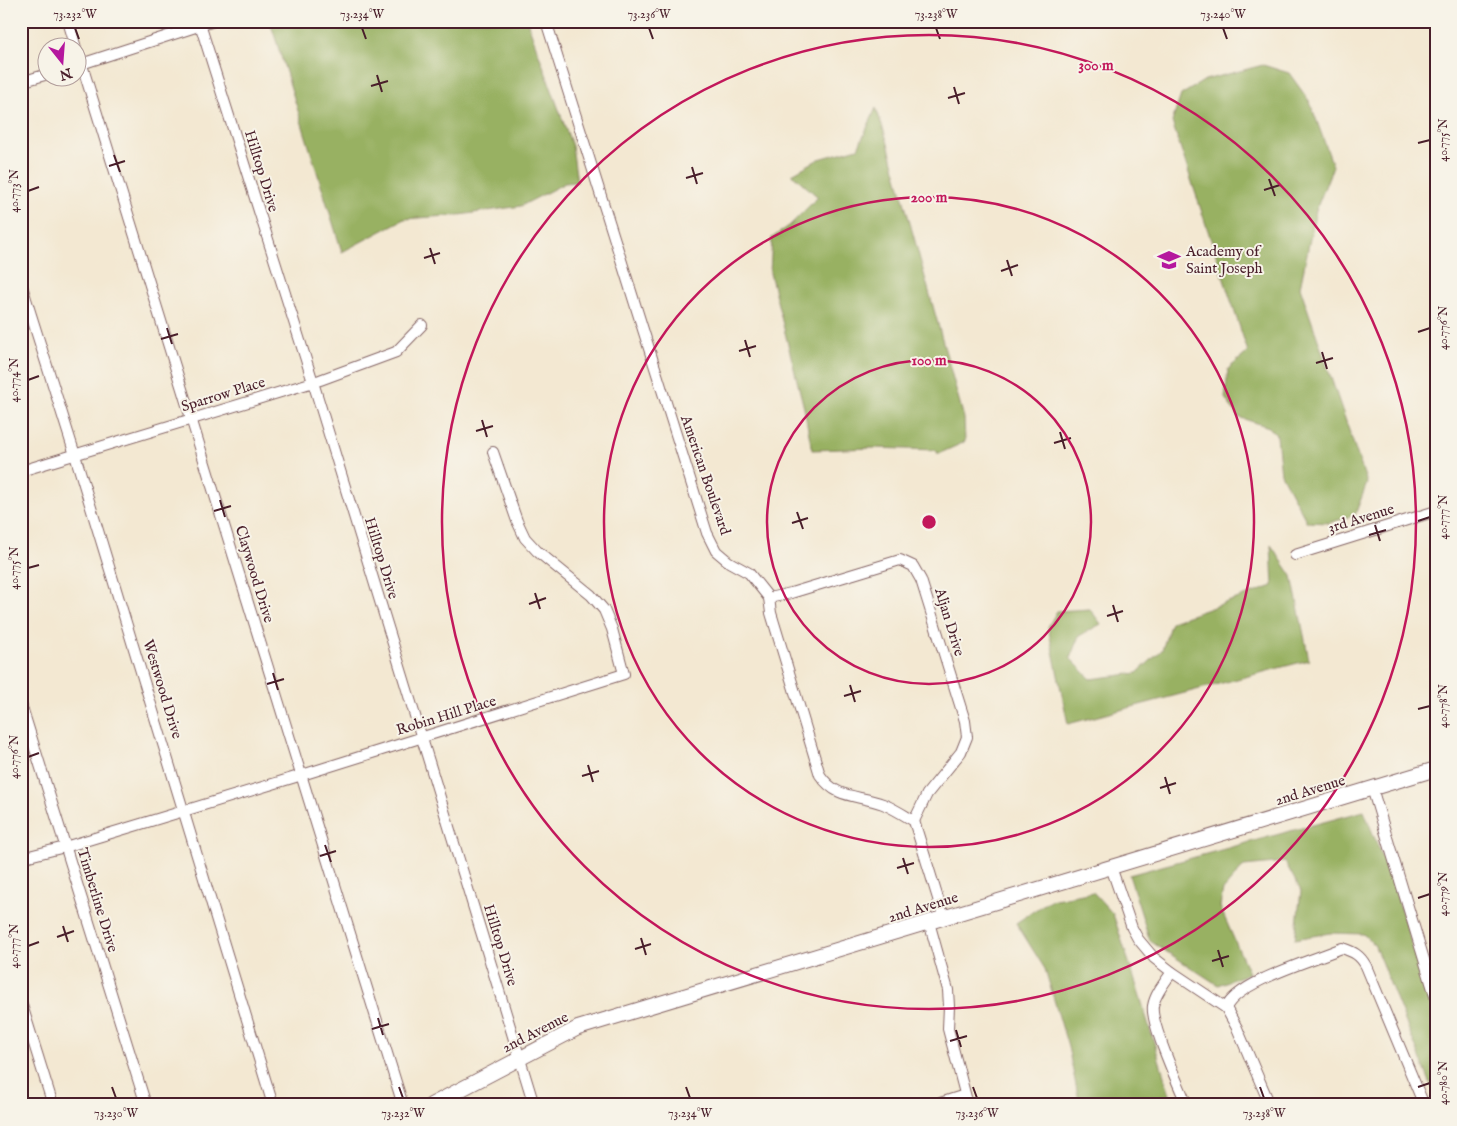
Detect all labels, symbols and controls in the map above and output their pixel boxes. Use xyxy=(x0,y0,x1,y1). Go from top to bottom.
text: 73.232°W xyxy=(53,7,97,22)
text: 73.234°W xyxy=(340,7,385,22)
text: 73.236°W xyxy=(627,7,671,22)
text: 73.238°W xyxy=(915,7,958,22)
text: 73.240°W xyxy=(1200,7,1246,22)
north arrow xyxy=(38,38,88,88)
text: 300 m xyxy=(1078,56,1114,75)
text: N xyxy=(57,63,75,84)
text: 40.775°N xyxy=(1436,118,1451,162)
street label: Hilltop Drive xyxy=(240,128,283,215)
text: 40.773°N xyxy=(7,169,22,213)
text: 200 m xyxy=(911,188,948,207)
place label: Academy of Saint Joseph xyxy=(1185,242,1263,278)
school or university icon: Academy of Saint Joseph xyxy=(1156,247,1182,273)
text: 40.776°N xyxy=(1436,305,1451,350)
text: 100 m xyxy=(911,351,947,370)
text: 40.774°N xyxy=(7,357,22,402)
street label: Sparrow Place xyxy=(179,373,268,416)
street label: American Boulevard xyxy=(676,412,735,539)
text: 40.777°N xyxy=(1436,494,1451,539)
street label: 3rd Avenue xyxy=(1326,499,1397,538)
centre of rings xyxy=(920,513,938,531)
street label: Hilltop Drive xyxy=(360,515,403,602)
street label: Claywood Drive xyxy=(231,523,278,625)
text: 40.775°N xyxy=(7,546,22,590)
street label: Aljan Drive xyxy=(930,585,969,659)
street label: Westwood Drive xyxy=(138,637,187,741)
text: 40.778°N xyxy=(1436,683,1451,728)
street label: Robin Hill Place xyxy=(394,691,499,740)
text: 40.776°N xyxy=(7,734,22,779)
street label: 2nd Avenue xyxy=(1273,771,1348,810)
street label: Timberline Drive xyxy=(73,846,122,955)
text: 40.779°N xyxy=(1436,871,1451,916)
street label: 2nd Avenue xyxy=(886,888,961,927)
street label: Hilltop Drive xyxy=(479,902,522,989)
text: 40.777°N xyxy=(7,923,22,968)
street label: 2nd Avenue xyxy=(499,1008,572,1057)
text: 40.780°N xyxy=(1436,1060,1451,1105)
text: 73.230°W xyxy=(94,1106,139,1121)
text: 73.232°W xyxy=(381,1106,425,1121)
text: 73.234°W xyxy=(668,1106,713,1121)
text: 73.236°W xyxy=(955,1106,999,1121)
text: 73.238°W xyxy=(1243,1106,1286,1121)

